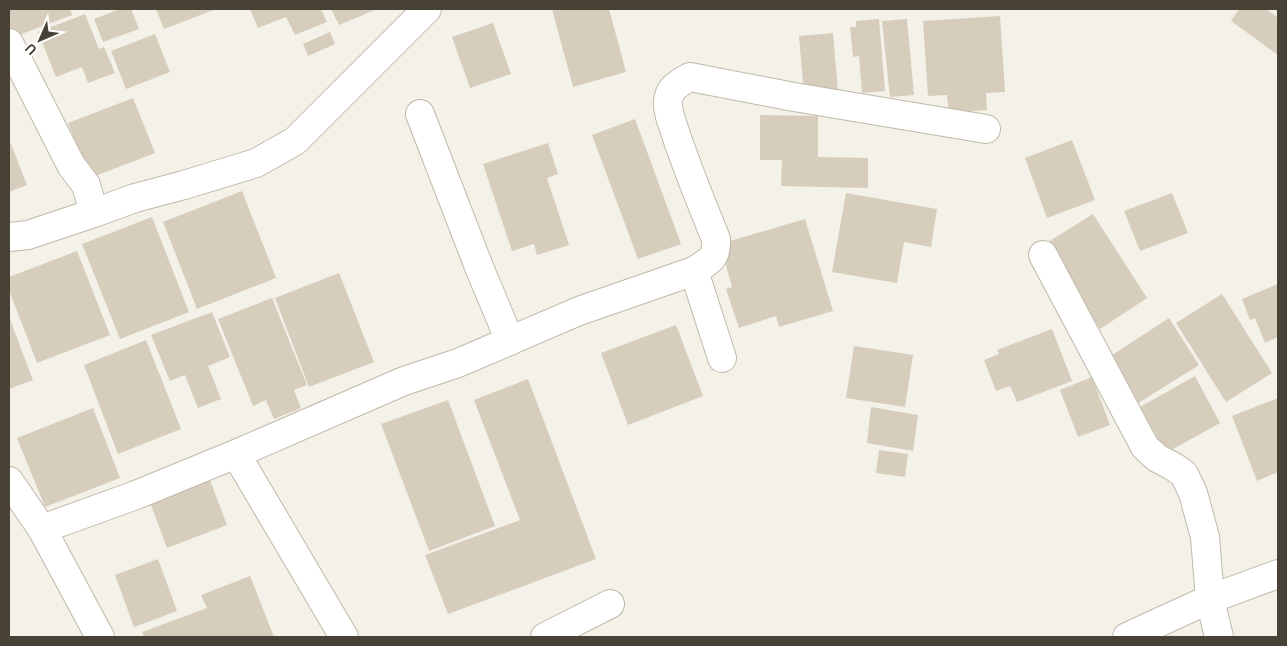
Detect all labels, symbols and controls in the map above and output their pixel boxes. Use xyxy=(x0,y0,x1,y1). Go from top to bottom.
north arrow xyxy=(15,15,65,65)
text: U xyxy=(22,40,40,58)

